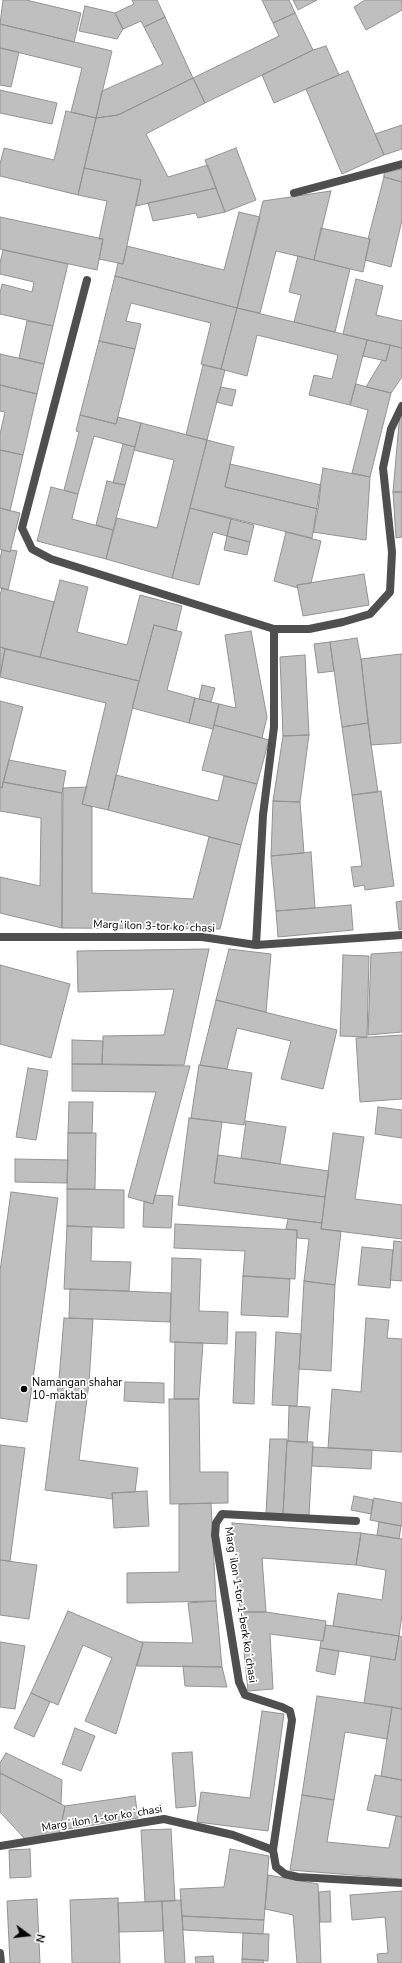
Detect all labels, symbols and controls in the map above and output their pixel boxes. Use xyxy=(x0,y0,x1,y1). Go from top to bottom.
street label: Margʻilon 3-tor koʻchasi xyxy=(93,918,215,936)
place label: Namangan shahar 10-maktab xyxy=(32,1376,122,1402)
marker: Namangan shahar 10-maktab xyxy=(19,1384,29,1394)
street label: Margʻilon 1-tor 1-berk koʻchasi xyxy=(221,1526,259,1684)
street label: Margʻilon 1-tor koʻchasi xyxy=(41,1803,163,1835)
north arrow xyxy=(8,1915,48,1955)
text: N xyxy=(32,1932,48,1944)

